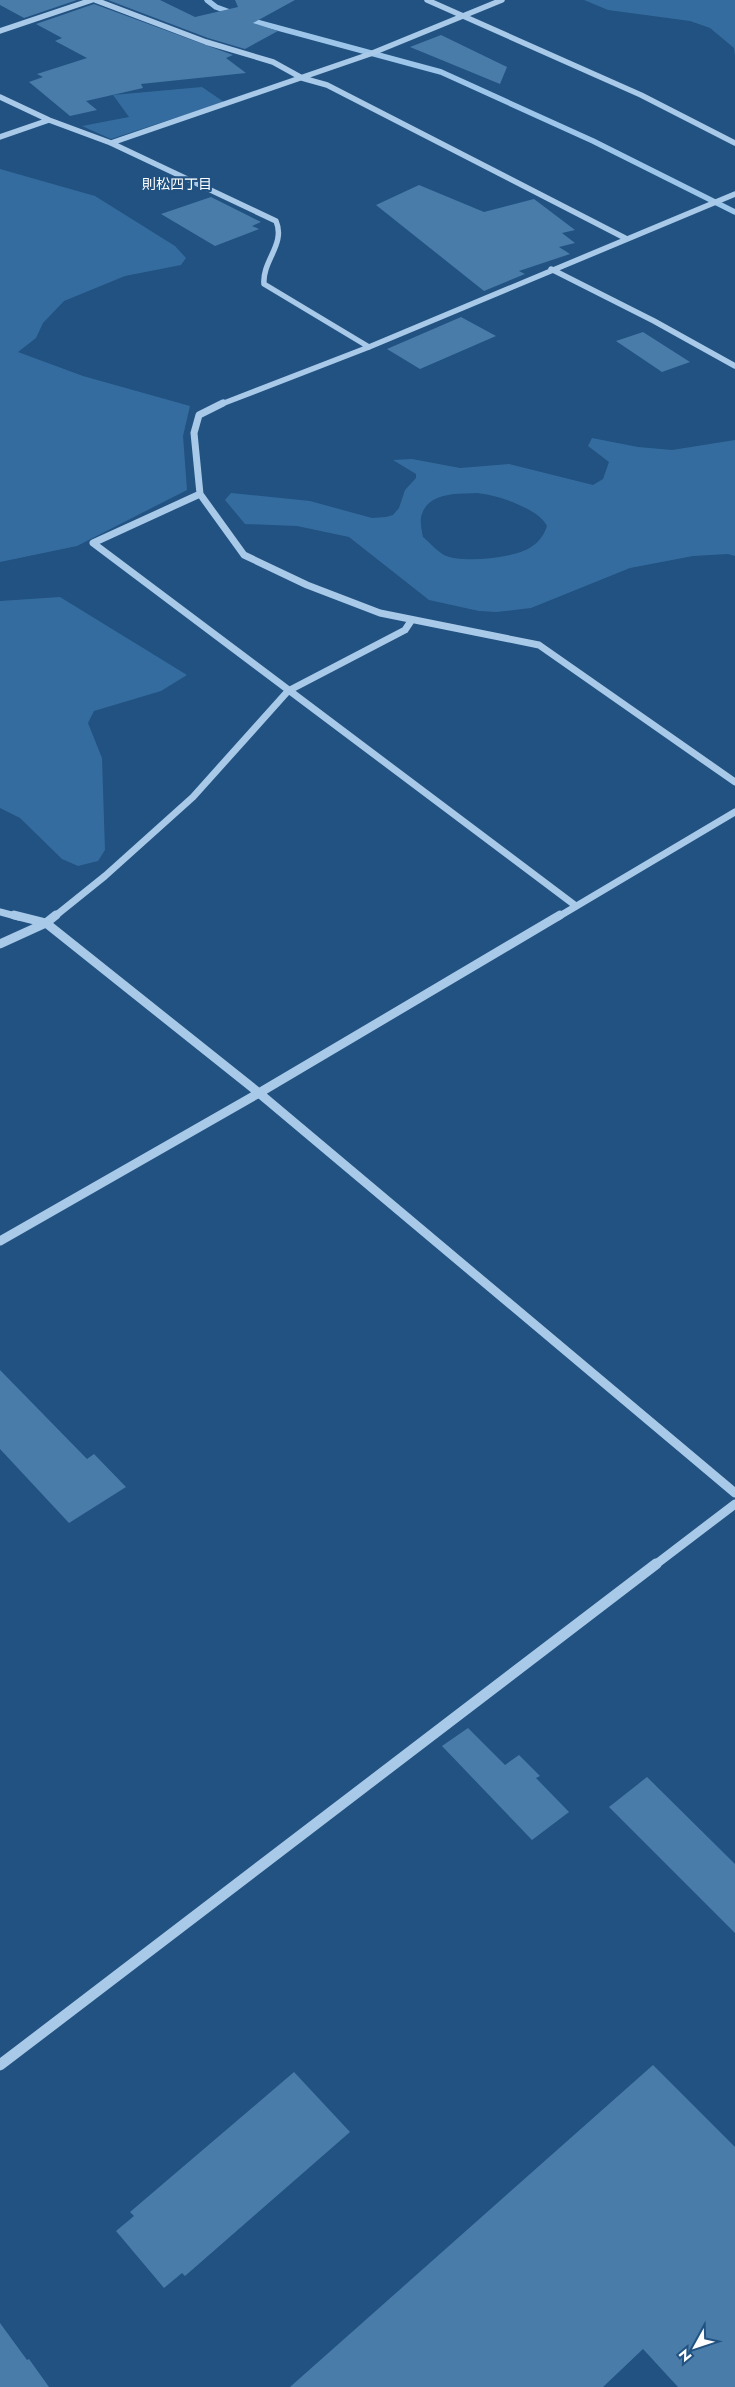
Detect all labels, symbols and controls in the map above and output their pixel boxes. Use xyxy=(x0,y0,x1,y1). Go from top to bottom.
district label: 則松四丁目 xyxy=(142,174,212,194)
north arrow xyxy=(670,2322,720,2372)
text: N xyxy=(674,2345,696,2366)

